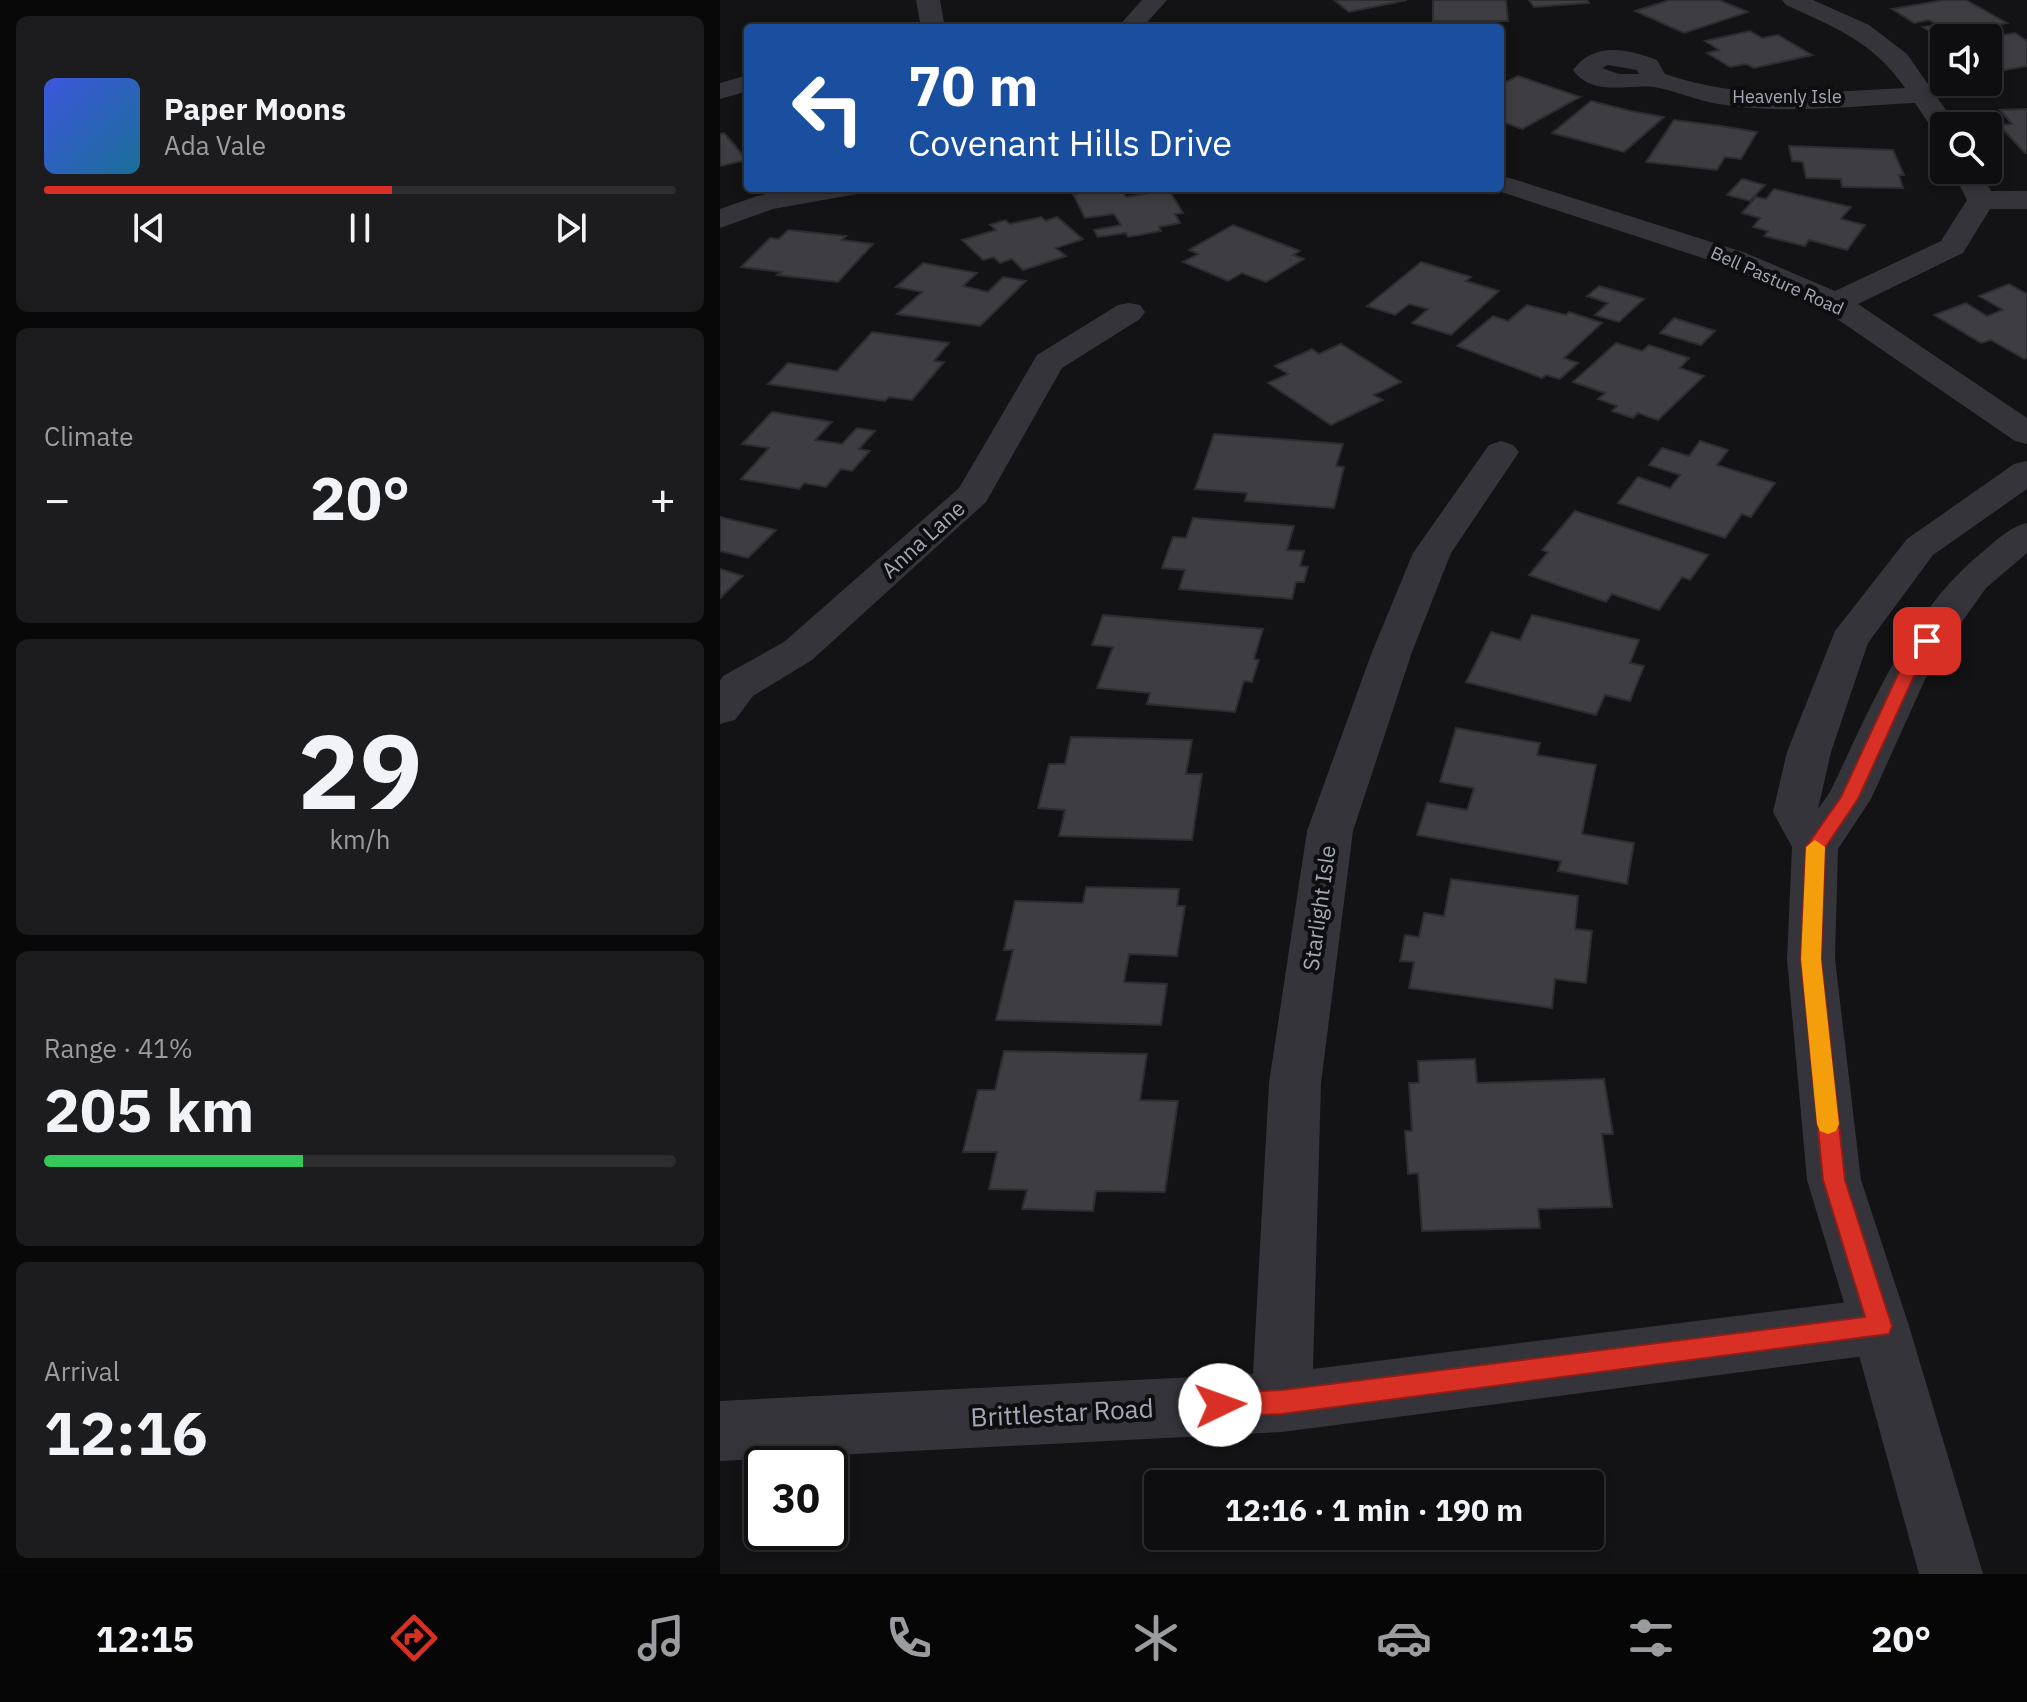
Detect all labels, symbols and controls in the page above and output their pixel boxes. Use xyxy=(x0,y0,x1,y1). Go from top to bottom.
map controls xyxy=(1930,24,2002,184)
button: sound xyxy=(1930,24,2002,96)
text: 70 m xyxy=(908,49,1038,121)
icon: left xyxy=(776,56,880,160)
street label: Heavenly Isle xyxy=(1732,85,1842,108)
text: Paper Moons xyxy=(164,89,346,128)
button: search xyxy=(1930,112,2002,184)
text: Covenant Hills Drive xyxy=(908,119,1232,166)
text: Ada Vale xyxy=(164,128,266,162)
icon: previous xyxy=(127,206,171,250)
icon: pause xyxy=(338,206,382,250)
icon: next xyxy=(549,206,593,250)
street label: Bell Pasture Road xyxy=(1707,241,1847,320)
text: Climate xyxy=(44,419,134,453)
text: 20° xyxy=(310,458,410,537)
text: − xyxy=(44,470,70,527)
text: + xyxy=(650,470,676,527)
street label: Anna Lane xyxy=(875,493,971,584)
pin xyxy=(1893,607,1961,675)
icon: arrive xyxy=(1905,619,1949,663)
text: 29 xyxy=(298,702,422,838)
text: km/h xyxy=(329,822,391,856)
street label: Starlight Isle xyxy=(1295,843,1342,973)
text: Range · 41% xyxy=(44,1031,193,1065)
text: 205 km xyxy=(44,1070,254,1149)
text: Arrival xyxy=(44,1354,120,1388)
position arrow xyxy=(1178,1363,1262,1447)
street label: Brittlestar Road xyxy=(970,1390,1154,1434)
text: 12:16 xyxy=(44,1393,208,1472)
speed limit sign: 30 xyxy=(744,1446,848,1550)
text: 12:16 · 1 min · 190 m xyxy=(1225,1490,1523,1529)
icon: directions xyxy=(386,1610,442,1666)
icon: music xyxy=(633,1610,689,1666)
icon: phone xyxy=(881,1610,937,1666)
icon: climate xyxy=(1128,1610,1184,1666)
icon: car xyxy=(1376,1610,1432,1666)
icon: filters xyxy=(1623,1610,1679,1666)
text: 12:15 xyxy=(96,1615,194,1662)
text: 20° xyxy=(1871,1615,1931,1662)

